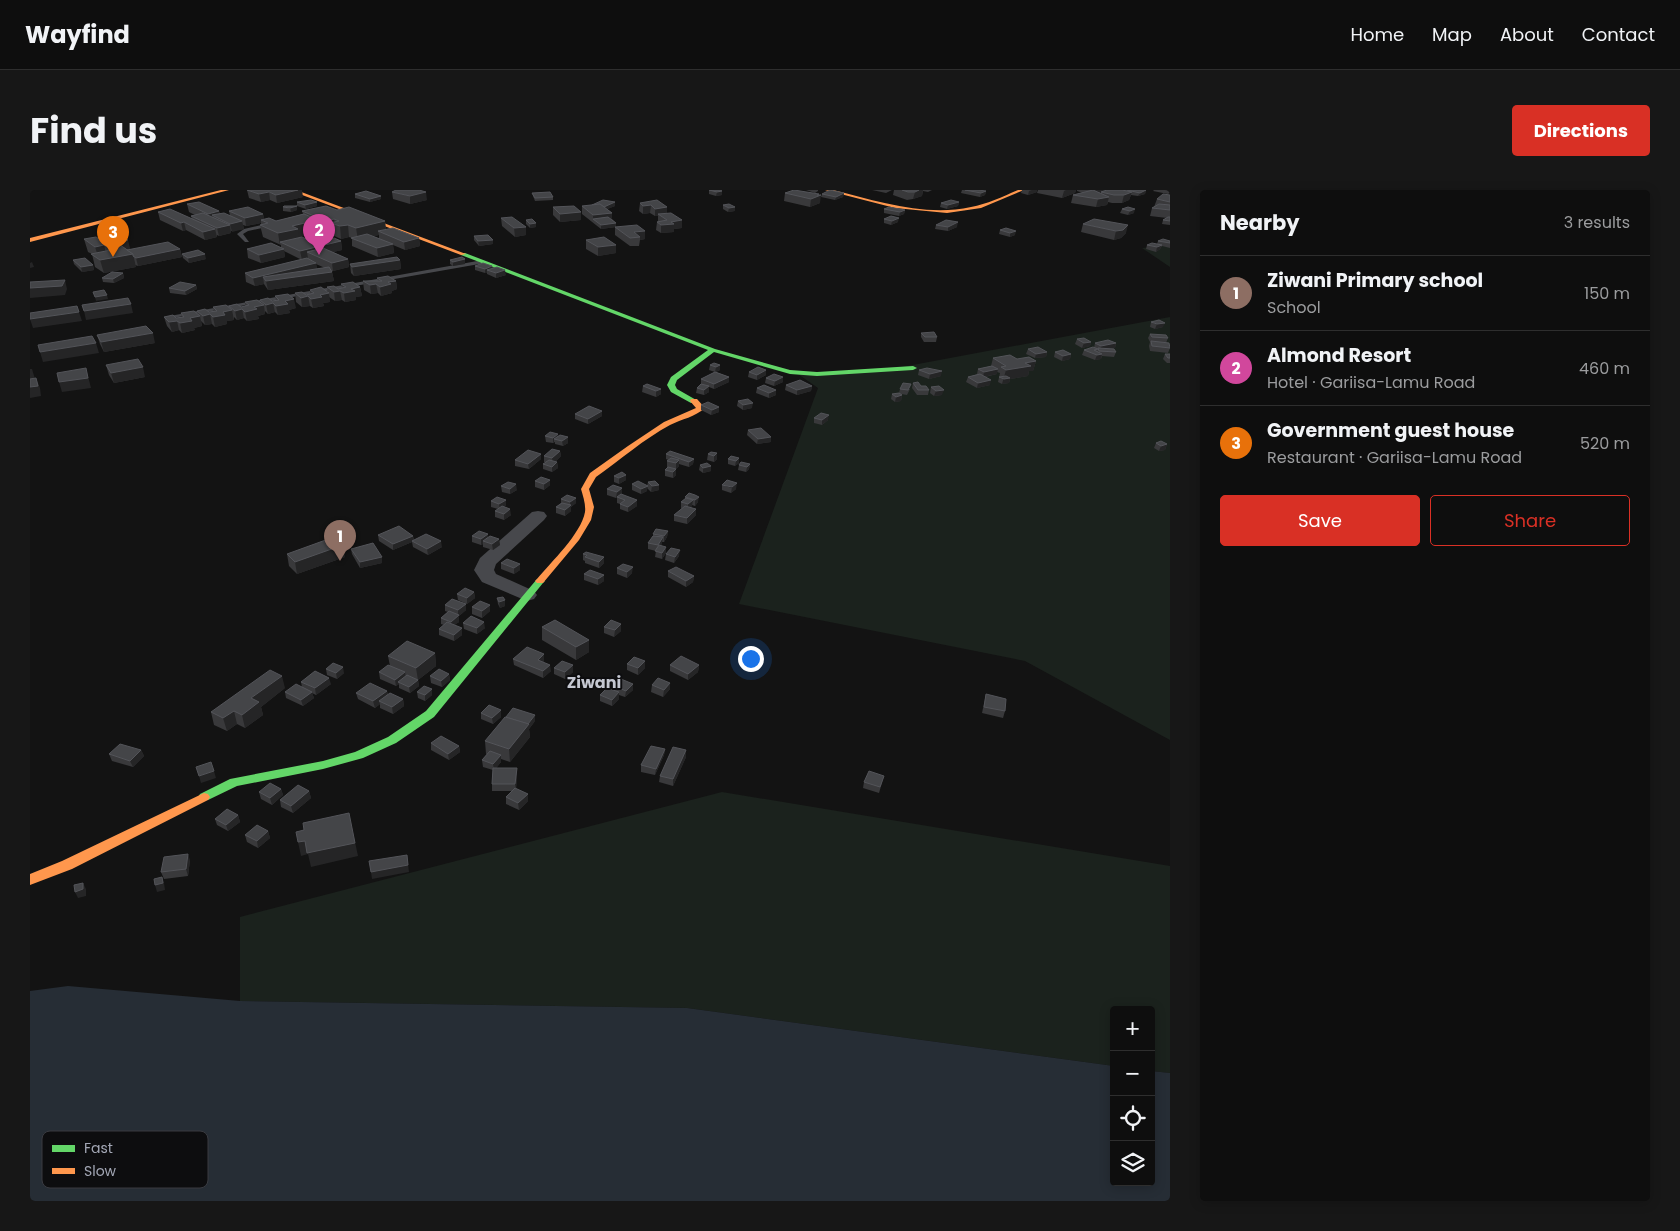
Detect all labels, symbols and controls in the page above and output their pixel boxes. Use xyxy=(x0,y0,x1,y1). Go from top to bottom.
text: Wayfind xyxy=(25,18,130,51)
text: Home xyxy=(1350,22,1404,47)
text: Map xyxy=(1432,22,1472,47)
text: About xyxy=(1500,22,1554,47)
text: Contact xyxy=(1582,22,1655,47)
button: Directions xyxy=(1512,105,1650,156)
text: Find us xyxy=(30,106,157,155)
text: Nearby xyxy=(1220,208,1300,237)
text: 3 results xyxy=(1564,211,1630,234)
pin: 2 xyxy=(303,214,335,255)
pin: 3 xyxy=(97,216,129,257)
text: Ziwani Primary school xyxy=(1267,267,1483,294)
text: 1 xyxy=(1233,282,1239,305)
text: 150 m xyxy=(1584,282,1630,305)
text: School xyxy=(1267,296,1321,319)
text: Almond Resort xyxy=(1267,342,1411,369)
text: 2 xyxy=(1231,357,1241,380)
text: 460 m xyxy=(1579,357,1630,380)
text: Hotel · Gariisa-Lamu Road xyxy=(1267,371,1475,394)
text: Government guest house xyxy=(1267,417,1514,444)
text: 3 xyxy=(1231,432,1241,455)
text: 520 m xyxy=(1580,432,1630,455)
text: Restaurant · Gariisa-Lamu Road xyxy=(1267,446,1522,469)
button: Save xyxy=(1220,495,1420,546)
button: Share xyxy=(1430,495,1630,546)
pin: 1 xyxy=(324,520,356,561)
your location xyxy=(738,646,764,672)
district label: Ziwani xyxy=(567,671,621,694)
map controls xyxy=(1110,1006,1155,1186)
button: + xyxy=(1110,1006,1155,1051)
button: − xyxy=(1110,1051,1155,1096)
button: locate xyxy=(1110,1096,1155,1141)
legend xyxy=(42,1131,208,1188)
text: Fast xyxy=(84,1138,113,1158)
button: layers xyxy=(1110,1141,1155,1186)
text: Slow xyxy=(84,1161,117,1181)

